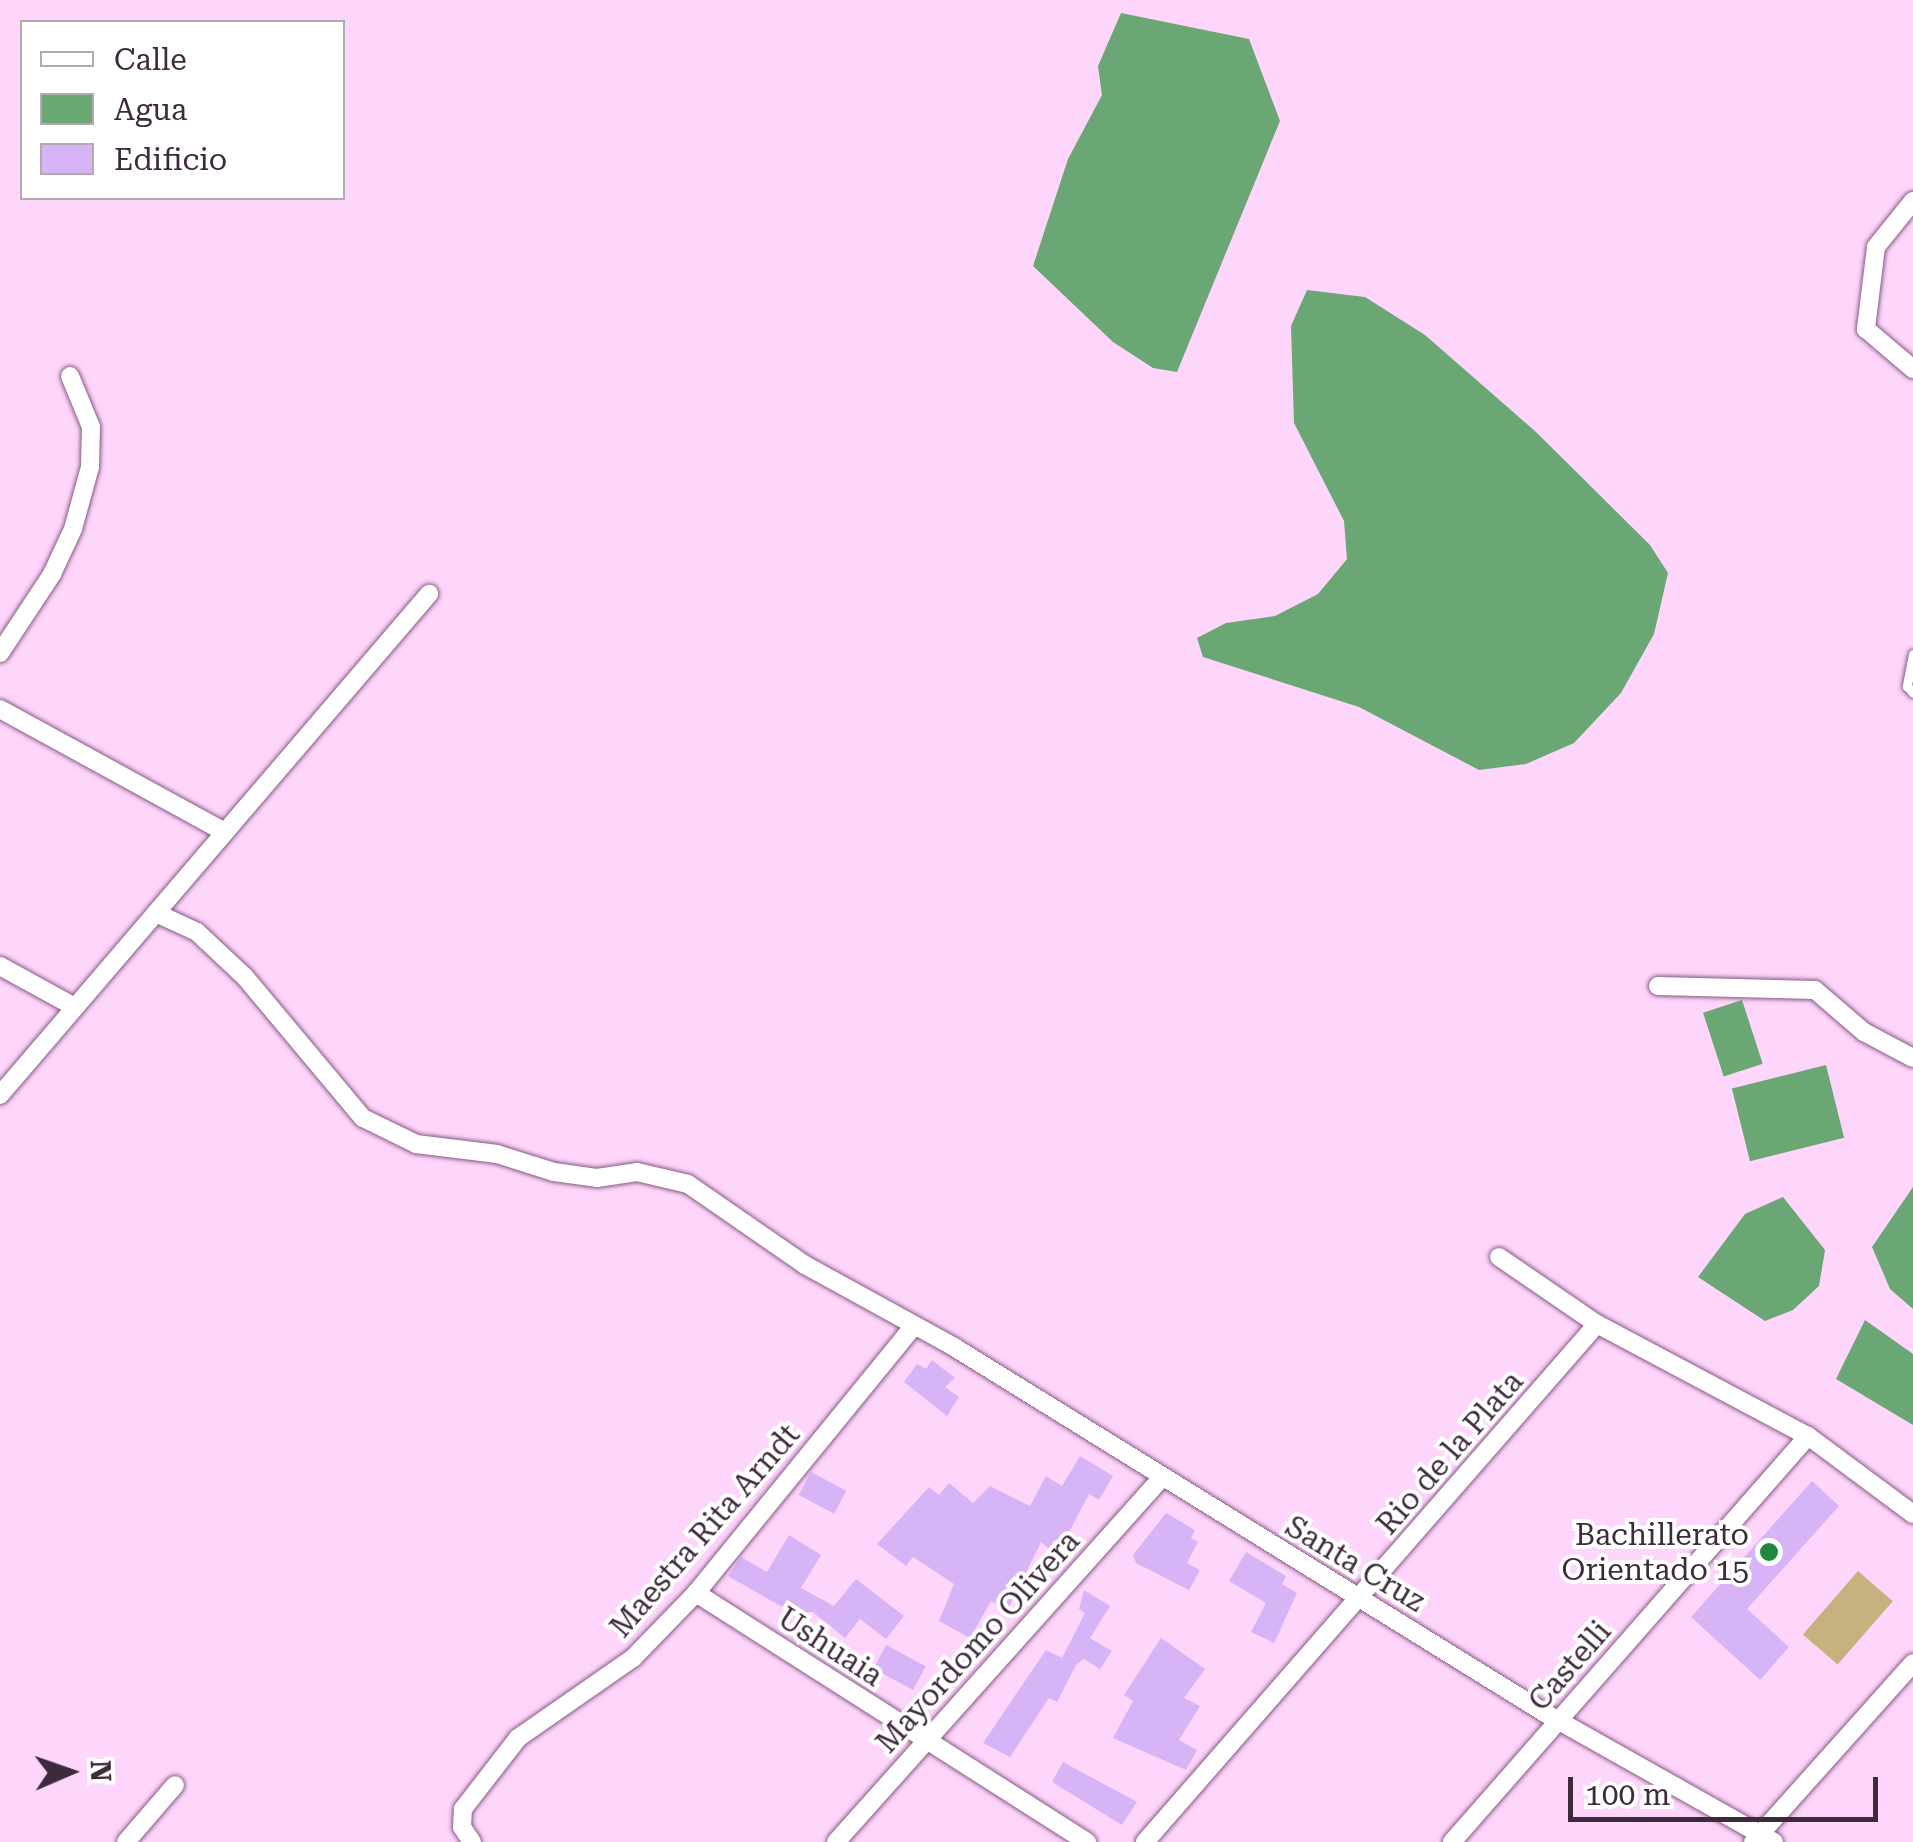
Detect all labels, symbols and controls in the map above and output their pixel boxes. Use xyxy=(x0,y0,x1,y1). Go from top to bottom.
legend xyxy=(20,20,345,200)
text: Calle xyxy=(114,42,187,77)
text: Agua xyxy=(114,92,187,127)
text: Edificio xyxy=(114,142,227,177)
street label: Rio de la Plata xyxy=(1369,1364,1531,1542)
street label: Maestra Rita Arndt xyxy=(603,1417,807,1645)
street label: Santa Cruz xyxy=(1279,1508,1431,1620)
place label: Bachillerato Orientado 15 xyxy=(1562,1517,1749,1588)
street label: Mayordomo Olivera xyxy=(869,1523,1087,1761)
marker: Bachillerato Orientado 15 xyxy=(1758,1541,1780,1563)
street label: Ushuaia xyxy=(771,1600,889,1694)
street label: Castelli xyxy=(1521,1614,1619,1718)
north arrow xyxy=(20,1722,120,1822)
scale bar xyxy=(1573,1757,1883,1819)
text: N xyxy=(84,1760,117,1782)
text: 100 m xyxy=(1585,1777,1670,1812)

